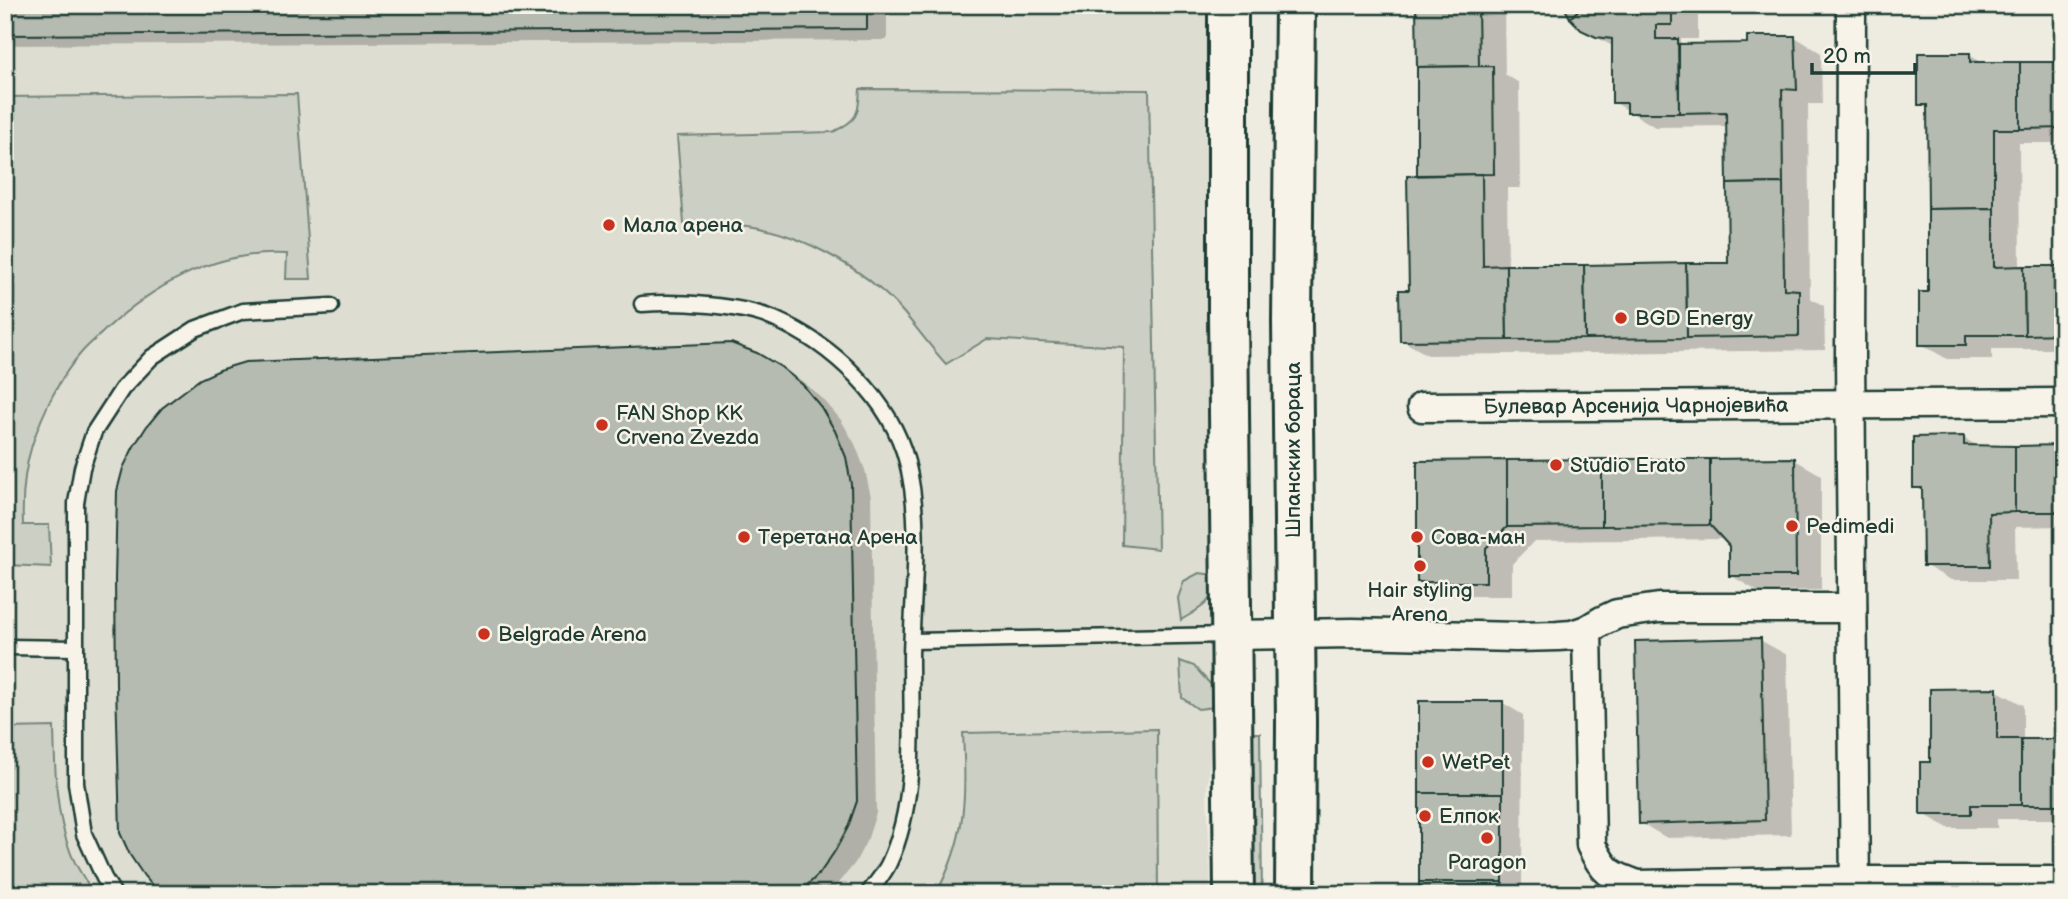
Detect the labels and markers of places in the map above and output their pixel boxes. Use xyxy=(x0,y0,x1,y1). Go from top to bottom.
place label: Мала арена xyxy=(623,213,744,238)
marker: Мала арена xyxy=(601,217,617,233)
place label: BGD Energy xyxy=(1635,306,1754,331)
marker: BGD Energy xyxy=(1613,310,1629,326)
place label: FAN Shop KK Crvena Zvezda xyxy=(616,401,759,450)
marker: FAN Shop KK Crvena Zvezda xyxy=(594,417,610,433)
place label: Studio Erato xyxy=(1570,453,1686,478)
marker: Studio Erato xyxy=(1548,457,1564,473)
place label: Pedimedi xyxy=(1806,514,1895,539)
marker: Pedimedi xyxy=(1784,518,1800,534)
place label: Теретана Арена xyxy=(758,525,918,550)
place label: Сова-ман xyxy=(1431,525,1525,550)
marker: Теретана Арена xyxy=(736,529,752,545)
marker: Сова-ман xyxy=(1409,529,1425,545)
marker: Hair styling Arena xyxy=(1412,558,1428,574)
place label: Hair styling Arena xyxy=(1367,578,1473,627)
place label: Belgrade Arena xyxy=(498,622,647,647)
marker: Belgrade Arena xyxy=(476,626,492,642)
place label: WetPet xyxy=(1442,750,1511,775)
marker: WetPet xyxy=(1420,754,1436,770)
place label: Елпок xyxy=(1439,804,1499,829)
marker: Елпок xyxy=(1417,808,1433,824)
marker: Paragon xyxy=(1479,830,1495,846)
place label: Paragon xyxy=(1447,850,1527,875)

